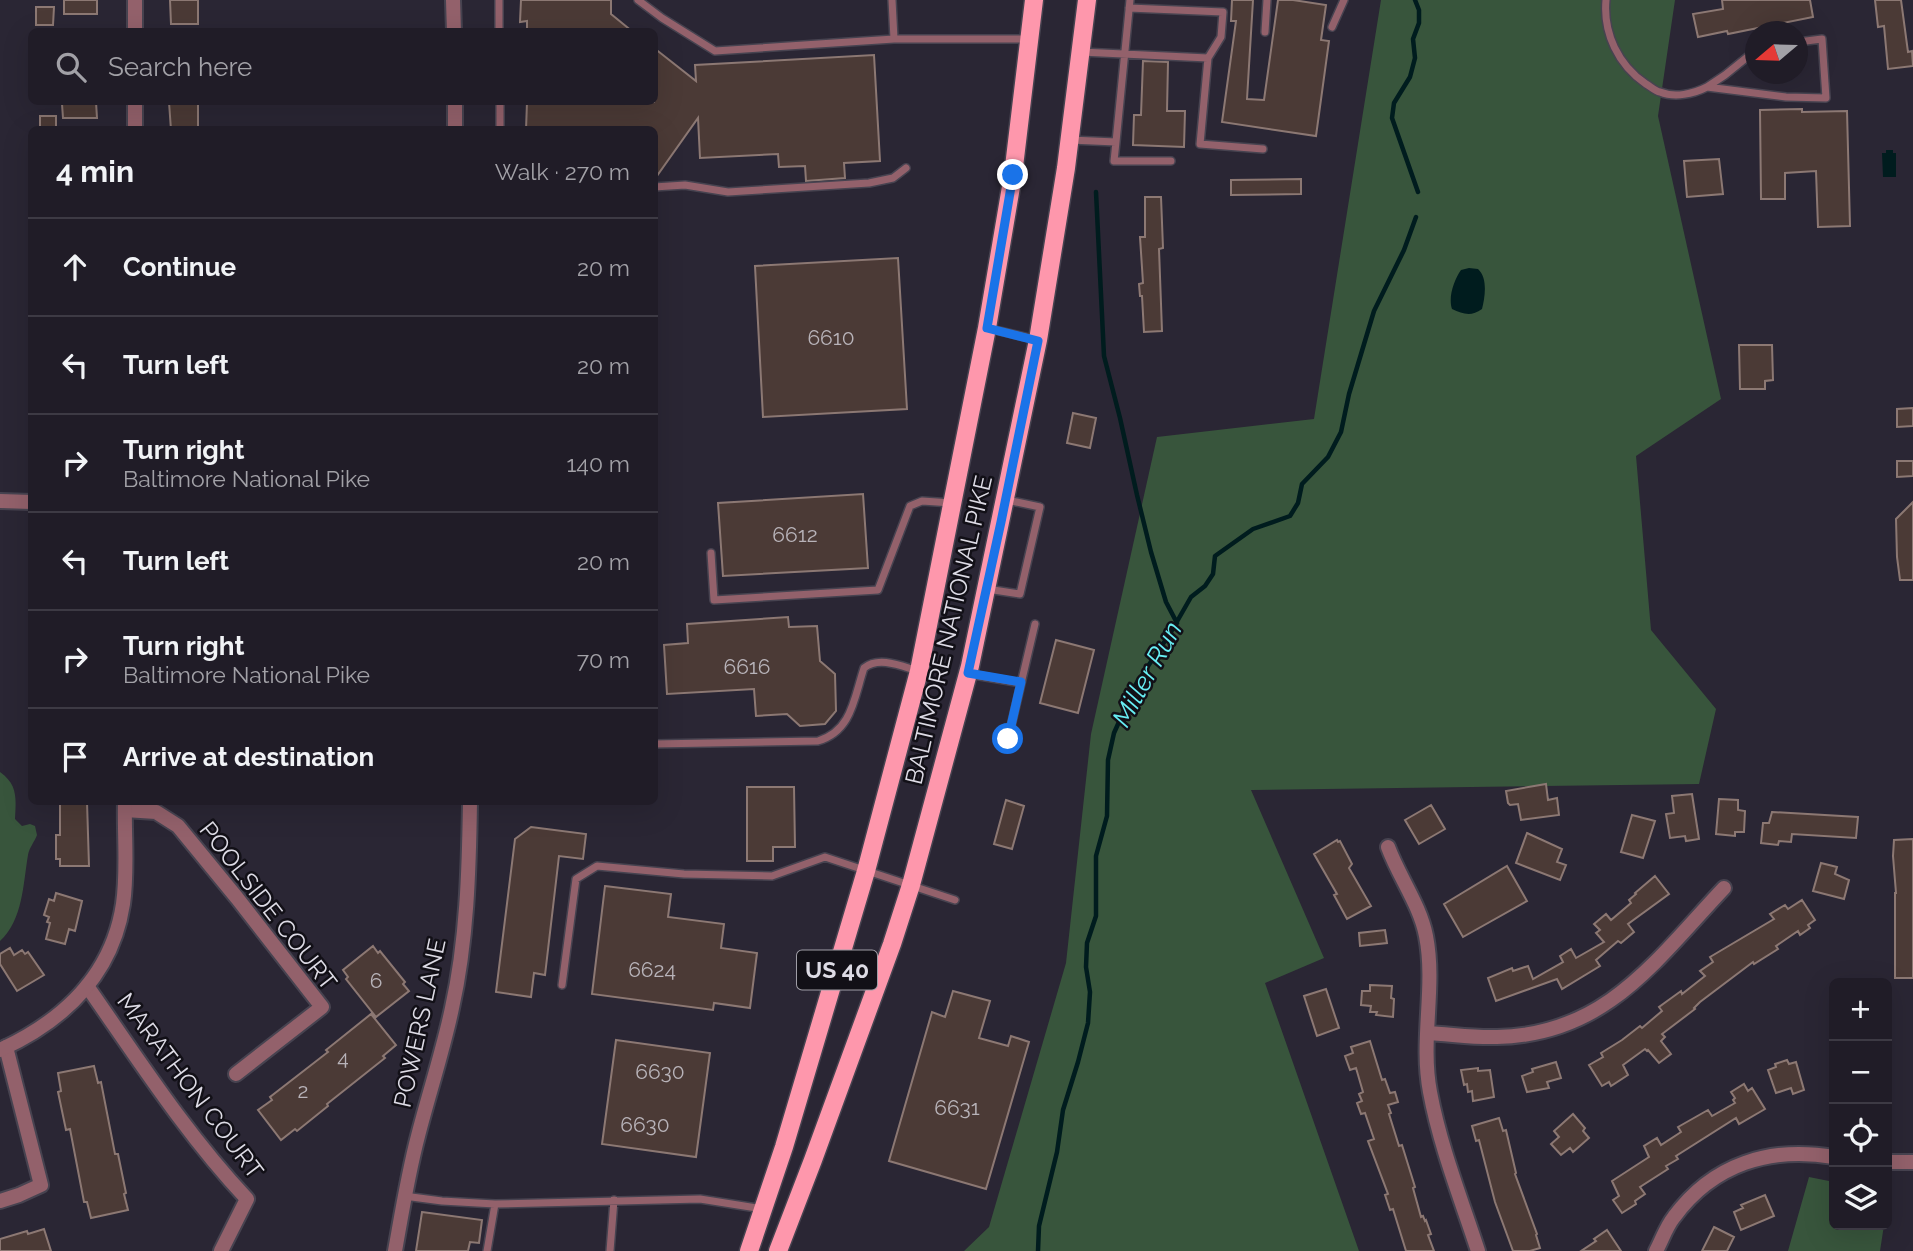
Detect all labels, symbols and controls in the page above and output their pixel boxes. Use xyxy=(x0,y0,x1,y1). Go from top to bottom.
north arrow xyxy=(1745,21,1808,84)
search box xyxy=(28,28,658,105)
icon: search xyxy=(52,48,90,86)
text: Search here xyxy=(108,52,252,82)
text: 4 min xyxy=(56,154,134,189)
text: Walk · 270 m xyxy=(495,158,630,185)
route end xyxy=(997,159,1028,190)
icon: ahead xyxy=(56,248,94,286)
text: Continue xyxy=(123,252,236,282)
text: 20 m xyxy=(577,254,630,281)
house number: 6610 xyxy=(807,325,855,350)
icon: left xyxy=(56,346,94,384)
text: Turn left xyxy=(123,350,229,380)
text: 20 m xyxy=(577,352,630,379)
text: Turn right xyxy=(123,435,244,465)
icon: right xyxy=(56,444,94,482)
text: 140 m xyxy=(567,450,630,477)
text: Baltimore National Pike xyxy=(123,465,370,492)
street label: BALTIMORE NATIONAL PIKE xyxy=(899,473,998,787)
house number: 6612 xyxy=(772,522,818,547)
icon: left xyxy=(56,542,94,580)
text: Turn left xyxy=(123,546,229,576)
text: 20 m xyxy=(577,548,630,575)
water label: Miller Run xyxy=(1106,616,1188,732)
text: Turn right xyxy=(123,631,244,661)
icon: right xyxy=(56,640,94,678)
text: 70 m xyxy=(577,646,630,673)
house number: 6616 xyxy=(724,654,770,679)
text: Baltimore National Pike xyxy=(123,661,370,688)
route start xyxy=(992,723,1023,754)
icon: arrive xyxy=(56,738,94,776)
text: Arrive at destination xyxy=(123,742,374,772)
street label: POOLSIDE COURT xyxy=(194,816,343,996)
street label: POWERS LANE xyxy=(387,936,452,1110)
road number: US 40 xyxy=(797,951,877,990)
house number: 6624 xyxy=(628,957,676,982)
house number: 6 xyxy=(370,968,382,993)
map controls xyxy=(1829,978,1892,1230)
button: + xyxy=(1829,978,1892,1041)
street label: MARATHON COURT xyxy=(111,987,270,1185)
button: − xyxy=(1829,1041,1892,1104)
house number: 4 xyxy=(337,1045,349,1070)
house number: 6630 xyxy=(635,1059,685,1084)
house number: 2 xyxy=(298,1078,308,1103)
house number: 6631 xyxy=(934,1095,980,1120)
button: locate xyxy=(1829,1104,1892,1167)
house number: 6630 xyxy=(620,1112,670,1137)
button: layers xyxy=(1829,1167,1892,1230)

